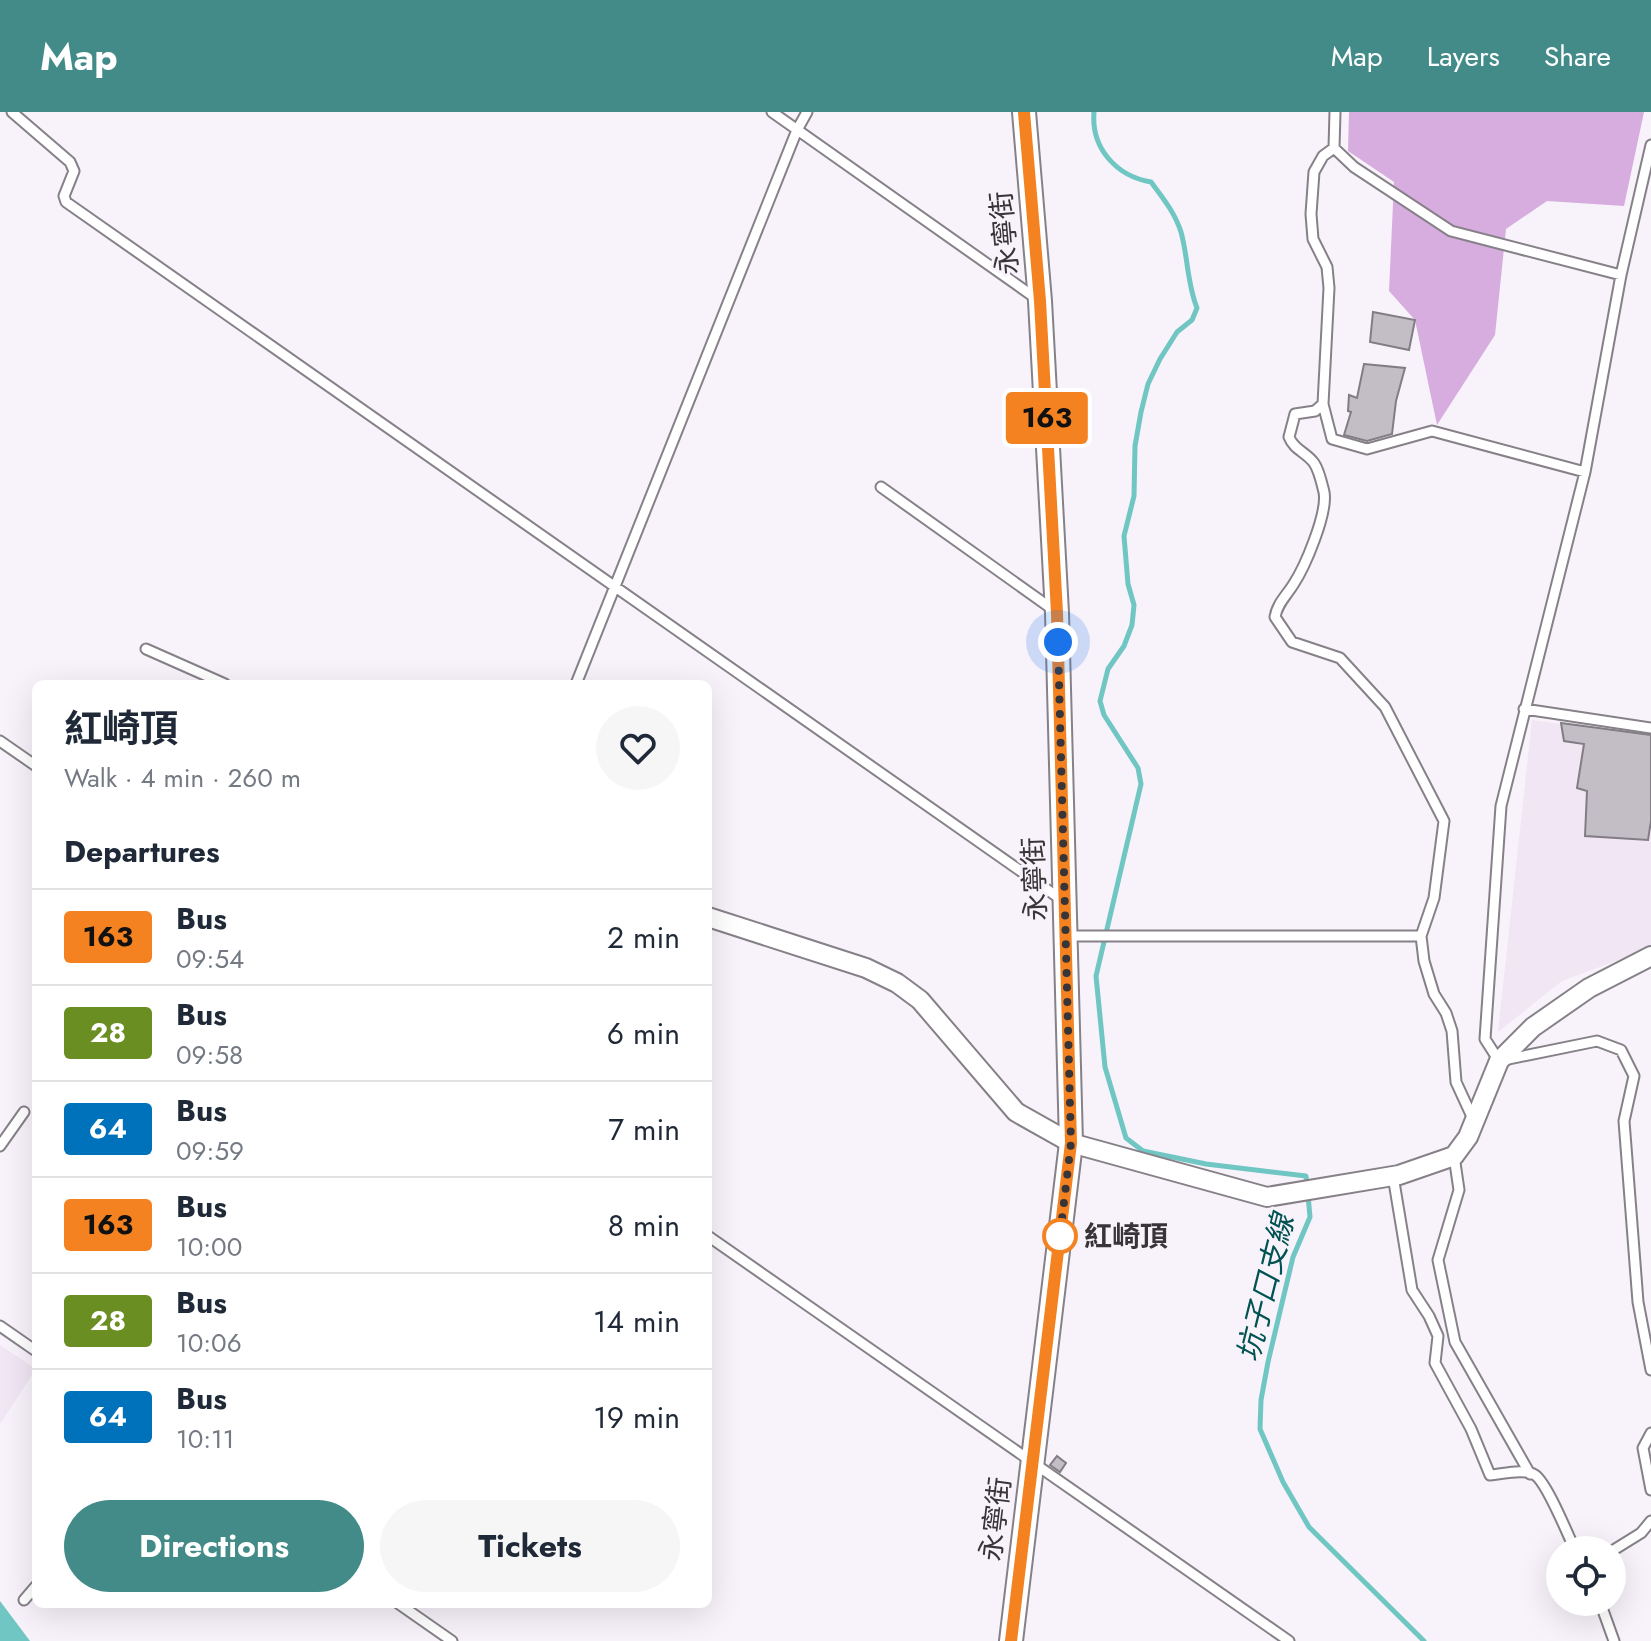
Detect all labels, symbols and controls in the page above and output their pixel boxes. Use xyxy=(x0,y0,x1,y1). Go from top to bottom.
text: Map xyxy=(40,29,118,84)
text: Map xyxy=(1331,36,1383,77)
text: Layers xyxy=(1427,36,1500,77)
text: Share xyxy=(1544,36,1611,77)
street label: 永寧街 xyxy=(980,189,1029,277)
line badge: 163 xyxy=(1001,392,1093,444)
text: 163 xyxy=(1022,397,1072,438)
your location xyxy=(1038,622,1078,662)
text: 紅崎頂 xyxy=(64,701,178,756)
button: heart xyxy=(596,706,680,790)
text: Walk · 4 min · 260 m xyxy=(64,759,301,797)
text: Departures xyxy=(64,830,220,873)
street label: 永寧街 xyxy=(1013,836,1056,922)
text: Bus xyxy=(176,897,227,940)
text: 163 xyxy=(83,916,133,957)
text: 2 min xyxy=(607,916,680,959)
text: 09:54 xyxy=(176,940,244,978)
text: Bus xyxy=(176,993,227,1036)
text: 28 xyxy=(90,1012,126,1053)
text: 6 min xyxy=(607,1012,680,1055)
text: 09:58 xyxy=(176,1036,243,1074)
text: Bus xyxy=(176,1089,227,1132)
text: 64 xyxy=(89,1108,127,1149)
text: 7 min xyxy=(608,1108,680,1151)
text: 09:59 xyxy=(176,1132,244,1170)
text: Bus xyxy=(176,1185,227,1228)
text: 163 xyxy=(83,1204,133,1245)
text: 8 min xyxy=(608,1204,680,1247)
water label: 坑子口支線 xyxy=(1227,1207,1305,1366)
place label: 紅崎頂 xyxy=(1084,1216,1168,1257)
marker: 紅崎頂 xyxy=(1043,1219,1077,1253)
text: 10:00 xyxy=(176,1228,242,1266)
text: Bus xyxy=(176,1281,227,1324)
text: 28 xyxy=(90,1300,126,1341)
text: 14 min xyxy=(593,1300,680,1343)
text: 10:06 xyxy=(176,1324,242,1362)
text: Bus xyxy=(176,1377,227,1420)
text: 64 xyxy=(89,1396,127,1437)
text: 19 min xyxy=(593,1396,680,1439)
text: 10:11 xyxy=(176,1420,235,1458)
street label: 永寧街 xyxy=(970,1475,1021,1563)
button: Directions xyxy=(64,1500,364,1592)
button: Tickets xyxy=(380,1500,680,1592)
map controls xyxy=(1546,1536,1626,1616)
button: locate xyxy=(1546,1536,1626,1616)

